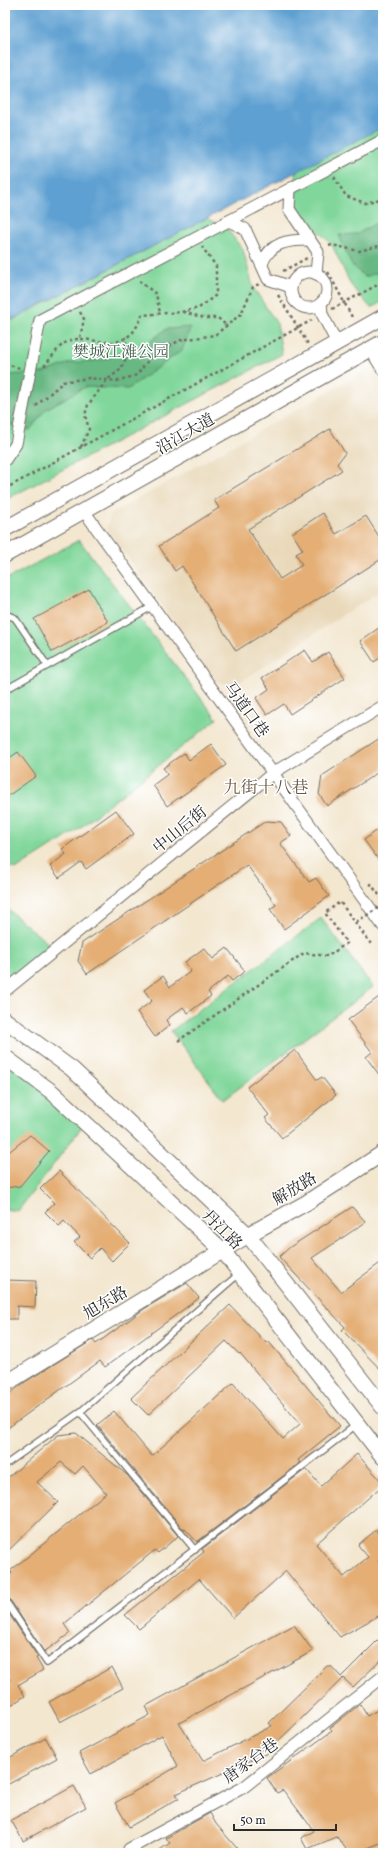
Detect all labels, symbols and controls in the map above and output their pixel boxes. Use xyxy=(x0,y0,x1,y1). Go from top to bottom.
park label: 樊城江滩公园 xyxy=(73,342,169,364)
street label: 沿江大道 xyxy=(153,409,219,460)
street label: 马道口巷 xyxy=(218,678,273,743)
district label: 九街十八巷 xyxy=(224,777,309,800)
street label: 中山后街 xyxy=(148,802,212,859)
street label: 解放路 xyxy=(269,1168,321,1212)
street label: 丹江路 xyxy=(197,1206,246,1255)
street label: 旭东路 xyxy=(80,1282,132,1326)
street label: 唐家台巷 xyxy=(219,1734,284,1789)
scale bar xyxy=(234,1806,336,1832)
text: 50 m xyxy=(240,1813,266,1829)

